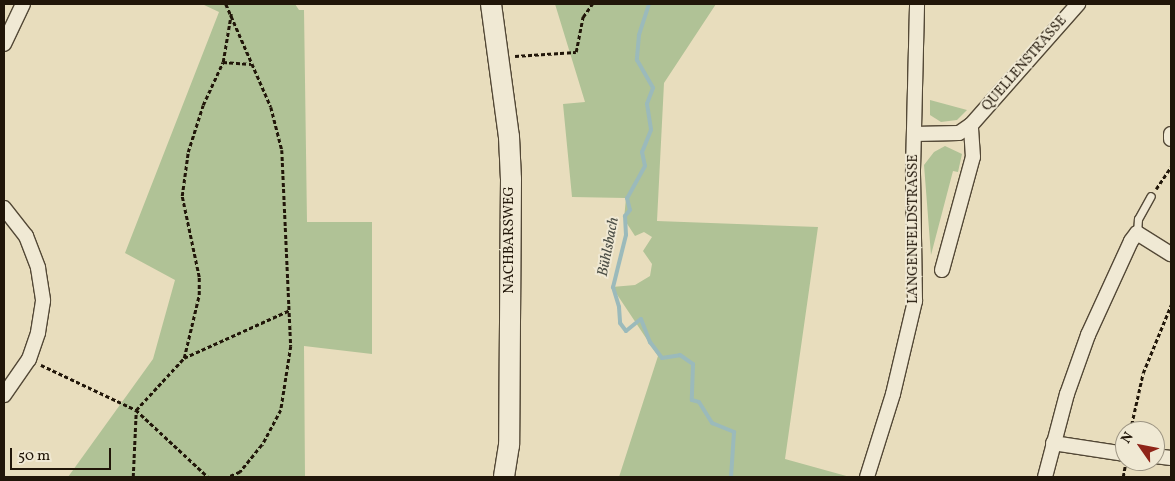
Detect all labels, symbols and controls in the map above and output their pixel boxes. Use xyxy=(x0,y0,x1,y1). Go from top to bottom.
street label: QUELLENSTRASSE xyxy=(979,13,1071,115)
street label: LANGENFELDSTRASSE xyxy=(906,154,922,304)
street label: NACHBARSWEG xyxy=(502,186,518,294)
water label: Bühlsbach xyxy=(594,216,624,278)
north arrow xyxy=(1115,421,1165,471)
text: N xyxy=(1117,429,1139,448)
scale bar xyxy=(12,438,114,470)
text: 50 m xyxy=(18,446,50,467)

